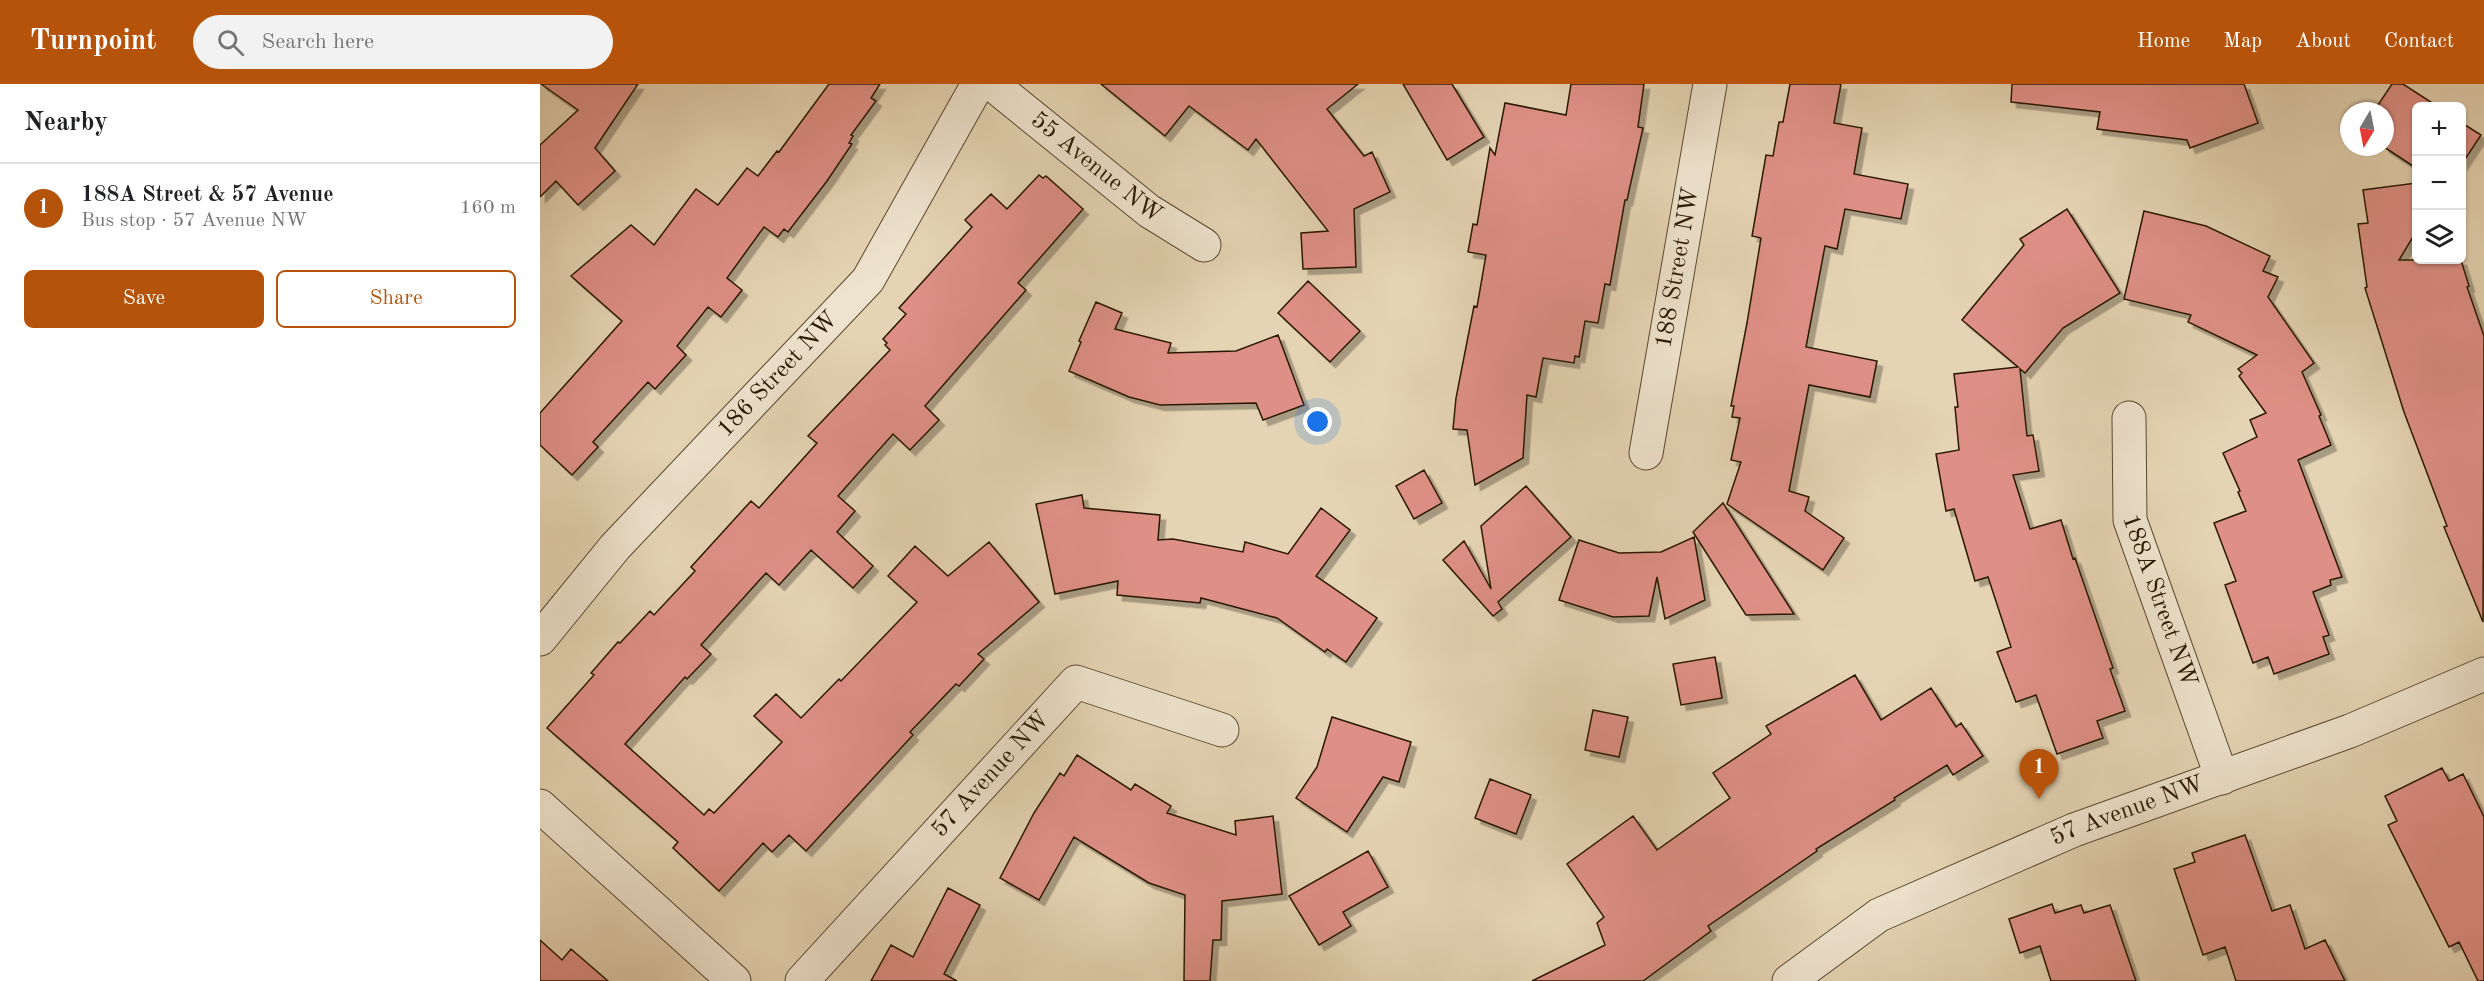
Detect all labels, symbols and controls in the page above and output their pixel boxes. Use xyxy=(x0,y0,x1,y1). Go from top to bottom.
search box xyxy=(193,15,613,69)
icon: search xyxy=(214,26,247,59)
text: Turnpoint xyxy=(30,28,157,56)
text: Search here xyxy=(262,31,374,53)
text: Home xyxy=(2137,31,2190,52)
text: Map xyxy=(2223,31,2262,52)
text: About xyxy=(2295,31,2351,52)
text: Contact xyxy=(2384,31,2454,52)
north arrow xyxy=(2340,102,2394,156)
map controls xyxy=(2412,102,2466,264)
button: + xyxy=(2412,102,2466,156)
street label: 55 Avenue NW xyxy=(1026,108,1167,228)
text: Nearby xyxy=(24,110,108,136)
button: − xyxy=(2412,156,2466,210)
text: 188A Street & 57 Avenue xyxy=(81,184,334,206)
street label: 188 Street NW xyxy=(1652,185,1704,350)
text: 1 xyxy=(38,198,49,218)
text: 160 m xyxy=(460,198,516,218)
button: layers xyxy=(2412,210,2466,264)
text: Bus stop · 57 Avenue NW xyxy=(81,211,307,231)
button: Save xyxy=(24,270,264,328)
button: Share xyxy=(276,270,516,328)
street label: 186 Street NW xyxy=(713,307,843,442)
your location xyxy=(1303,407,1332,436)
street label: 188A Street NW xyxy=(2117,512,2201,691)
street label: 57 Avenue NW xyxy=(928,707,1055,842)
pin: 1 xyxy=(2020,750,2058,799)
street label: 57 Avenue NW xyxy=(2047,772,2208,851)

